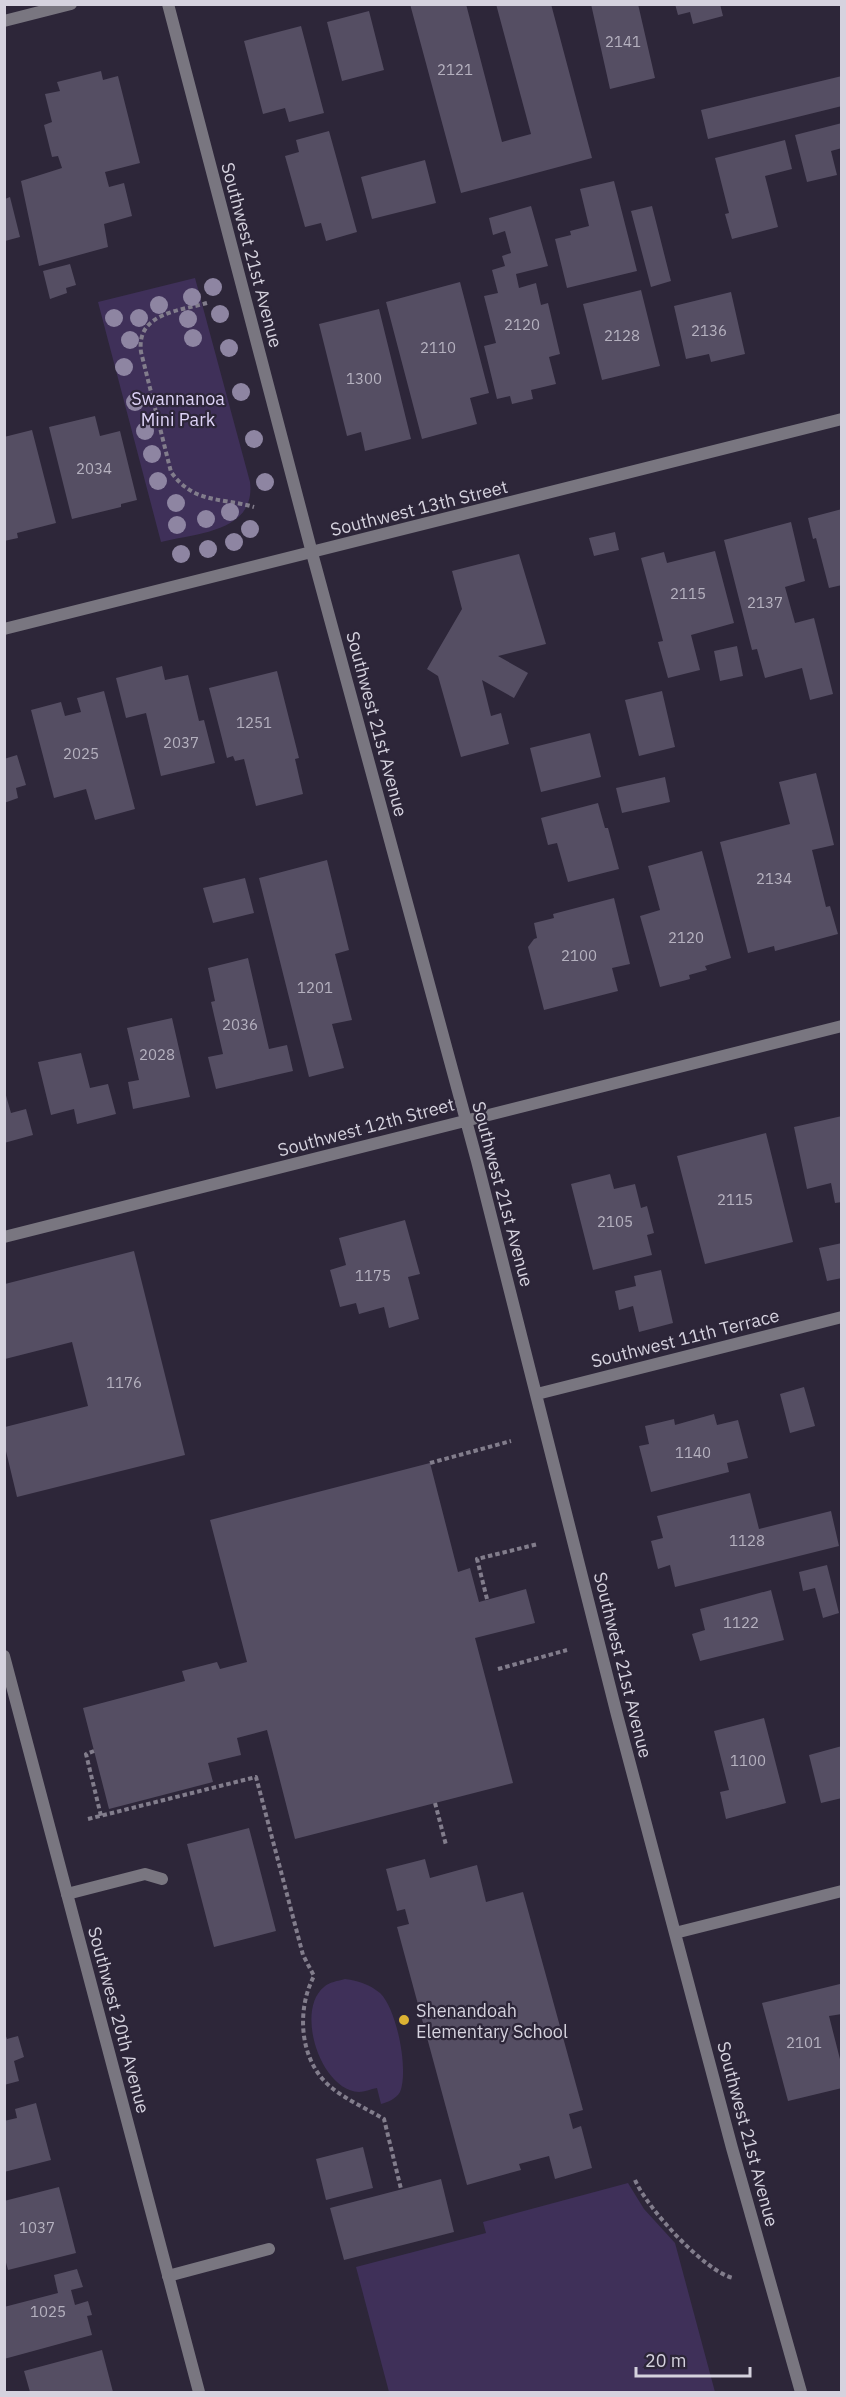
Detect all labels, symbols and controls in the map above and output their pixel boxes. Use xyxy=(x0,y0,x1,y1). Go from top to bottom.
house number: 2141 xyxy=(605,32,641,51)
house number: 2121 xyxy=(437,60,473,79)
street label: Southwest 21st Avenue xyxy=(216,160,288,350)
house number: 2120 xyxy=(504,315,540,334)
house number: 2136 xyxy=(691,321,727,340)
house number: 2128 xyxy=(604,326,640,345)
house number: 2110 xyxy=(420,338,456,357)
house number: 1300 xyxy=(346,369,382,388)
park label: Swannanoa Mini Park xyxy=(131,387,225,431)
house number: 2034 xyxy=(76,459,112,478)
street label: Southwest 13th Street xyxy=(328,475,510,541)
house number: 2115 xyxy=(670,584,706,603)
house number: 2137 xyxy=(747,593,783,612)
street label: Southwest 21st Avenue xyxy=(341,629,413,819)
house number: 1251 xyxy=(236,713,272,732)
house number: 2037 xyxy=(163,733,199,752)
house number: 2025 xyxy=(63,744,99,763)
house number: 2134 xyxy=(756,869,792,888)
house number: 2120 xyxy=(668,928,704,947)
house number: 2100 xyxy=(561,946,597,965)
house number: 1201 xyxy=(297,978,333,997)
house number: 2036 xyxy=(222,1015,258,1034)
house number: 2028 xyxy=(139,1045,175,1064)
street label: Southwest 12th Street xyxy=(275,1092,457,1162)
street label: Southwest 21st Avenue xyxy=(467,1099,539,1289)
house number: 2115 xyxy=(717,1190,753,1209)
house number: 2105 xyxy=(597,1212,633,1231)
house number: 1175 xyxy=(355,1266,391,1285)
street label: Southwest 11th Terrace xyxy=(589,1303,782,1373)
house number: 1176 xyxy=(106,1373,142,1392)
house number: 1140 xyxy=(675,1443,711,1462)
house number: 1128 xyxy=(729,1531,765,1550)
street label: Southwest 21st Avenue xyxy=(589,1570,657,1761)
house number: 1122 xyxy=(723,1613,759,1632)
house number: 1100 xyxy=(730,1751,766,1770)
street label: Southwest 20th Avenue xyxy=(83,1924,155,2116)
place label: Shenandoah Elementary School xyxy=(416,1999,568,2043)
marker: Shenandoah Elementary School xyxy=(397,2013,411,2027)
house number: 2101 xyxy=(786,2033,822,2052)
street label: Southwest 21st Avenue xyxy=(712,2039,784,2229)
house number: 1037 xyxy=(19,2218,55,2237)
house number: 1025 xyxy=(30,2302,66,2321)
scale bar xyxy=(636,2340,750,2378)
text: 20 m xyxy=(645,2349,687,2372)

